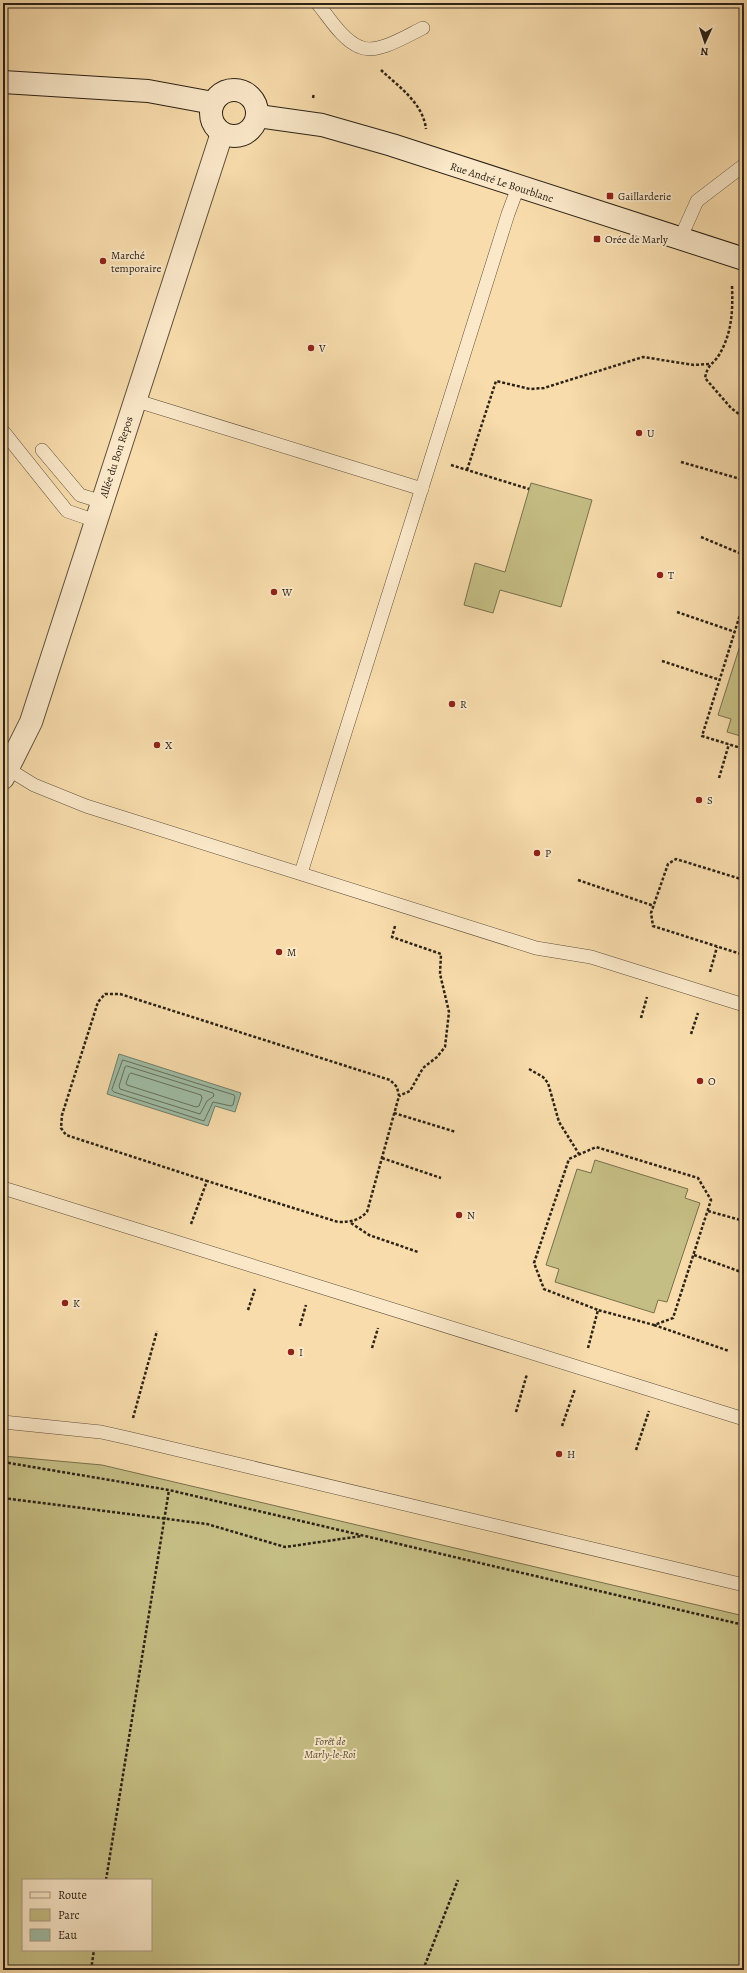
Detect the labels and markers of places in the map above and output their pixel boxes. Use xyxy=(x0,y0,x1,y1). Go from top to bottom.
place label: Gaillarderie xyxy=(618,189,671,204)
marker: Gaillarderie xyxy=(605,191,615,201)
place label: Orée de Marly xyxy=(605,232,668,247)
marker: Orée de Marly xyxy=(592,234,602,244)
place label: Marché temporaire xyxy=(111,248,161,276)
marker: Marché temporaire xyxy=(98,256,108,266)
place label: V xyxy=(318,341,326,356)
marker: V xyxy=(306,343,316,353)
place label: U xyxy=(647,426,655,441)
marker: U xyxy=(634,428,644,438)
place label: T xyxy=(668,568,674,583)
marker: T xyxy=(655,570,665,580)
place label: W xyxy=(281,585,293,600)
marker: W xyxy=(269,587,279,597)
place label: R xyxy=(460,697,467,712)
marker: R xyxy=(447,699,457,709)
place label: X xyxy=(165,738,173,753)
marker: X xyxy=(152,740,162,750)
place label: S xyxy=(707,793,713,808)
marker: S xyxy=(694,795,704,805)
place label: P xyxy=(545,846,551,861)
marker: P xyxy=(532,848,542,858)
place label: M xyxy=(287,945,296,960)
marker: M xyxy=(274,947,284,957)
place label: O xyxy=(708,1074,716,1089)
marker: O xyxy=(695,1076,705,1086)
place label: N xyxy=(467,1208,475,1223)
marker: N xyxy=(454,1210,464,1220)
place label: K xyxy=(73,1296,80,1311)
marker: K xyxy=(60,1298,70,1308)
place label: I xyxy=(299,1345,303,1360)
marker: I xyxy=(286,1347,296,1357)
place label: H xyxy=(567,1447,575,1462)
marker: H xyxy=(554,1449,564,1459)

